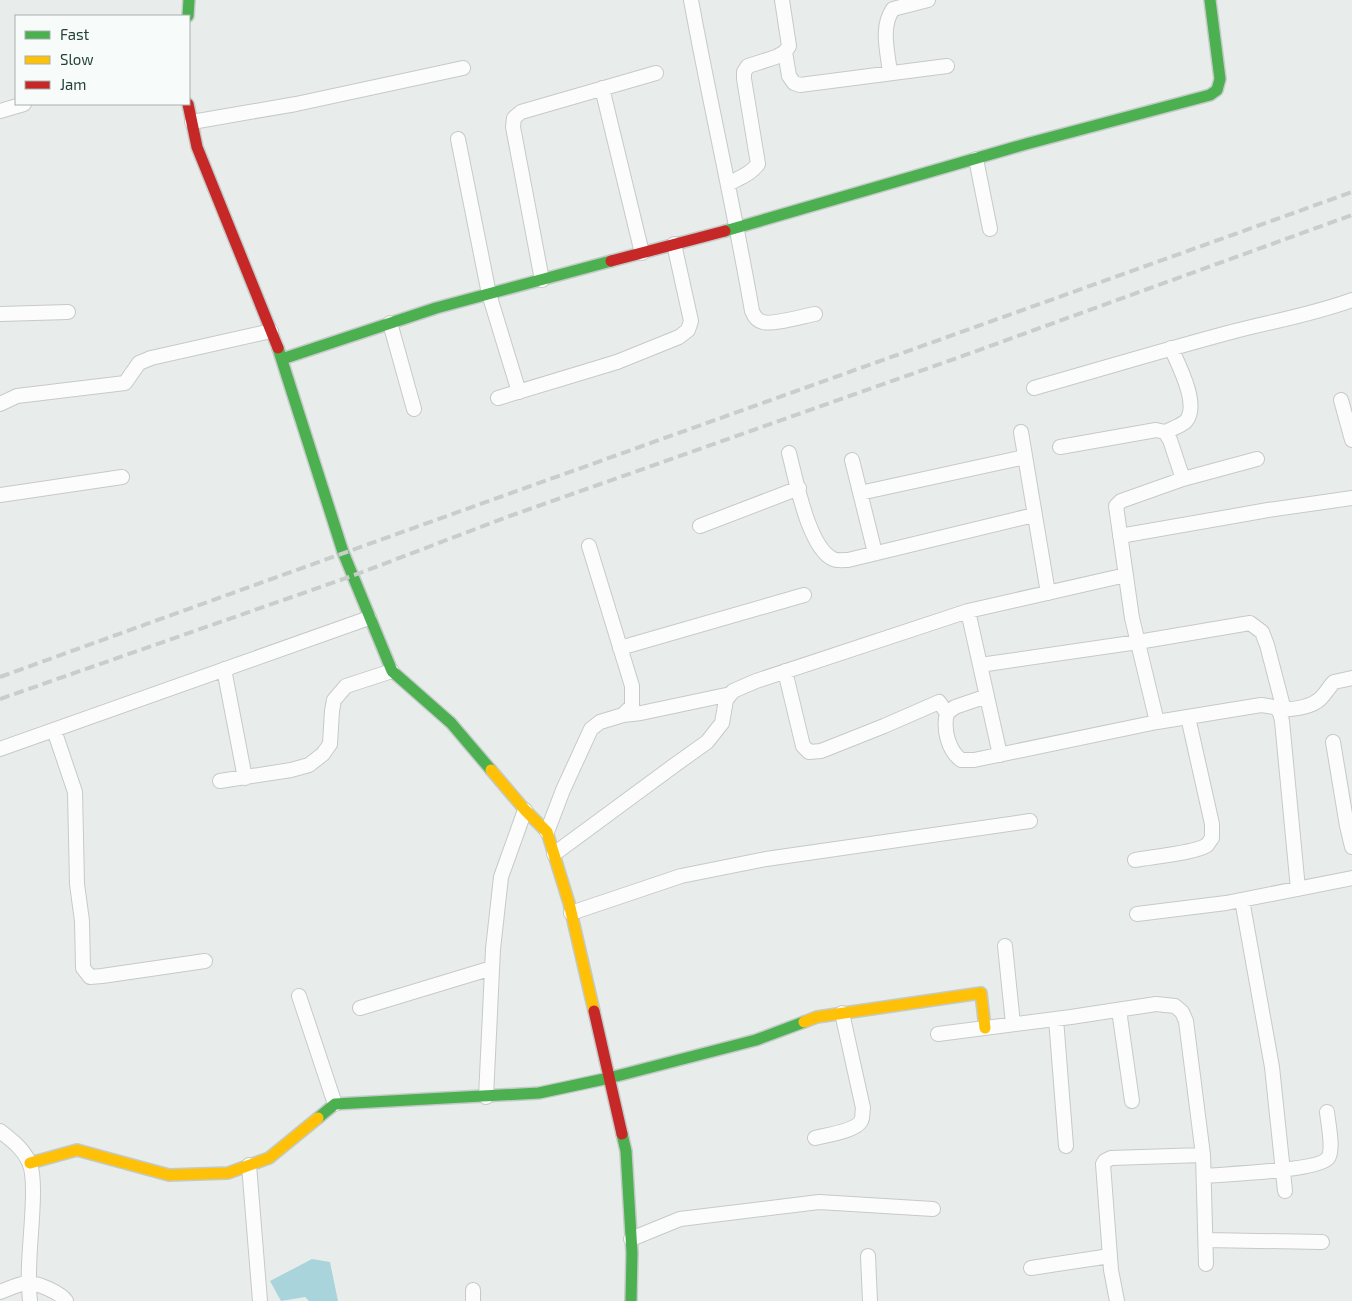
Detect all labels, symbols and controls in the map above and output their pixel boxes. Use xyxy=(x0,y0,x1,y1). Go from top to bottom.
legend xyxy=(15,15,190,105)
text: Fast xyxy=(60,25,90,43)
text: Slow xyxy=(60,50,94,68)
text: Jam xyxy=(60,75,86,93)

